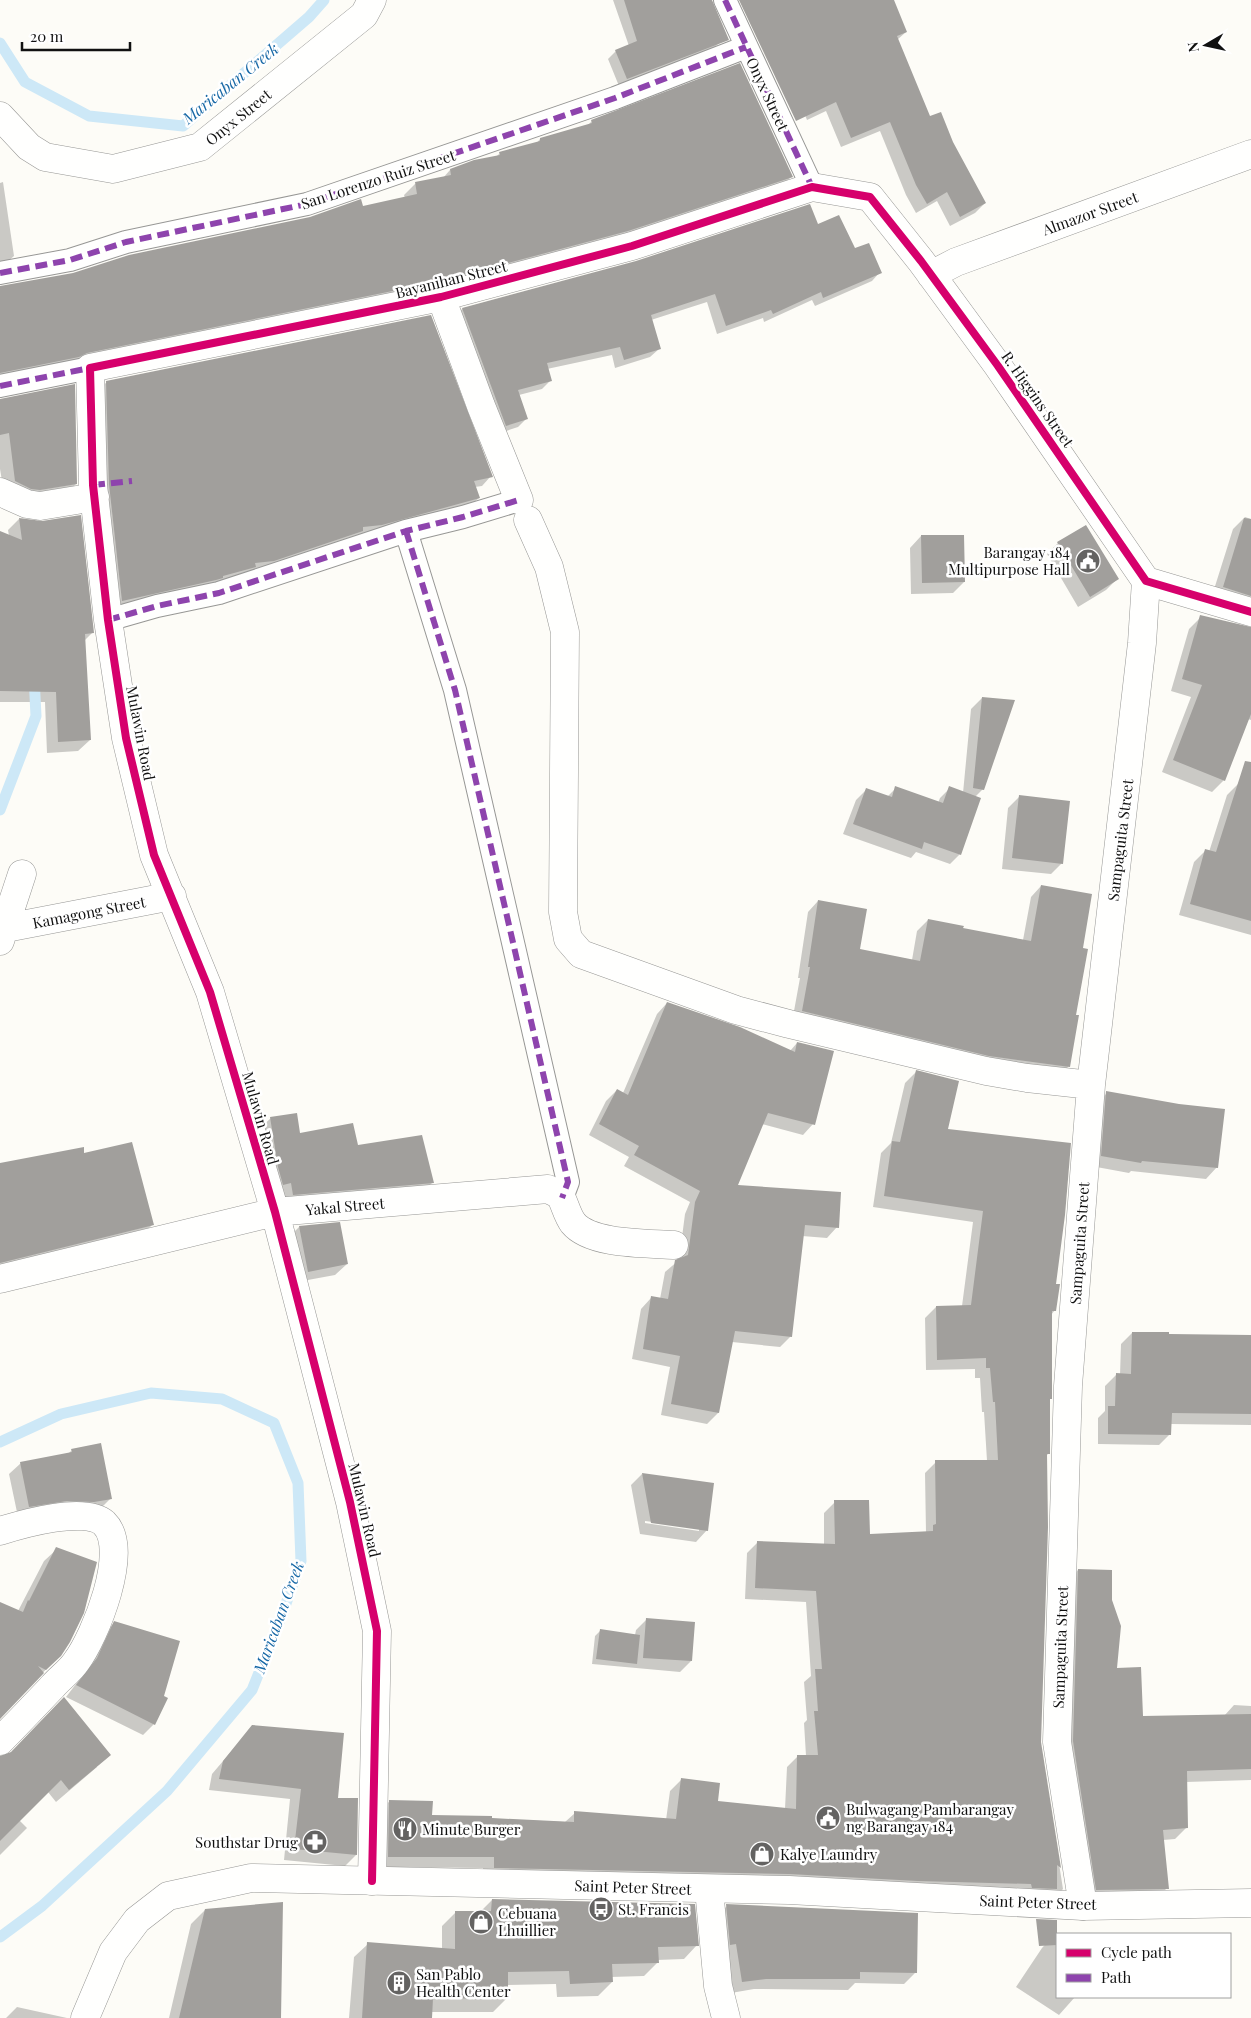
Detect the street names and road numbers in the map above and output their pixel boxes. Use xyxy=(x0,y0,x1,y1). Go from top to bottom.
street label: Onyx Street xyxy=(742,54,794,135)
street label: Onyx Street xyxy=(201,84,276,150)
street label: San Lorenzo Ruiz Street xyxy=(298,144,458,213)
street label: Almazor Street xyxy=(1039,186,1141,240)
street label: Bayanihan Street xyxy=(393,255,510,303)
street label: R. Higgins Street xyxy=(997,347,1079,452)
street label: Mulawin Road xyxy=(122,684,160,782)
street label: Sampaguita Street xyxy=(1103,777,1137,902)
street label: Kamagong Street xyxy=(31,891,148,933)
street label: Mulawin Road xyxy=(238,1069,284,1167)
street label: Sampaguita Street xyxy=(1065,1180,1093,1305)
street label: Yakal Street xyxy=(304,1193,386,1220)
street label: Mulawin Road xyxy=(344,1461,386,1559)
street label: Sampaguita Street xyxy=(1048,1585,1072,1709)
street label: Saint Peter Street xyxy=(574,1875,693,1899)
street label: Saint Peter Street xyxy=(979,1890,1098,1914)

